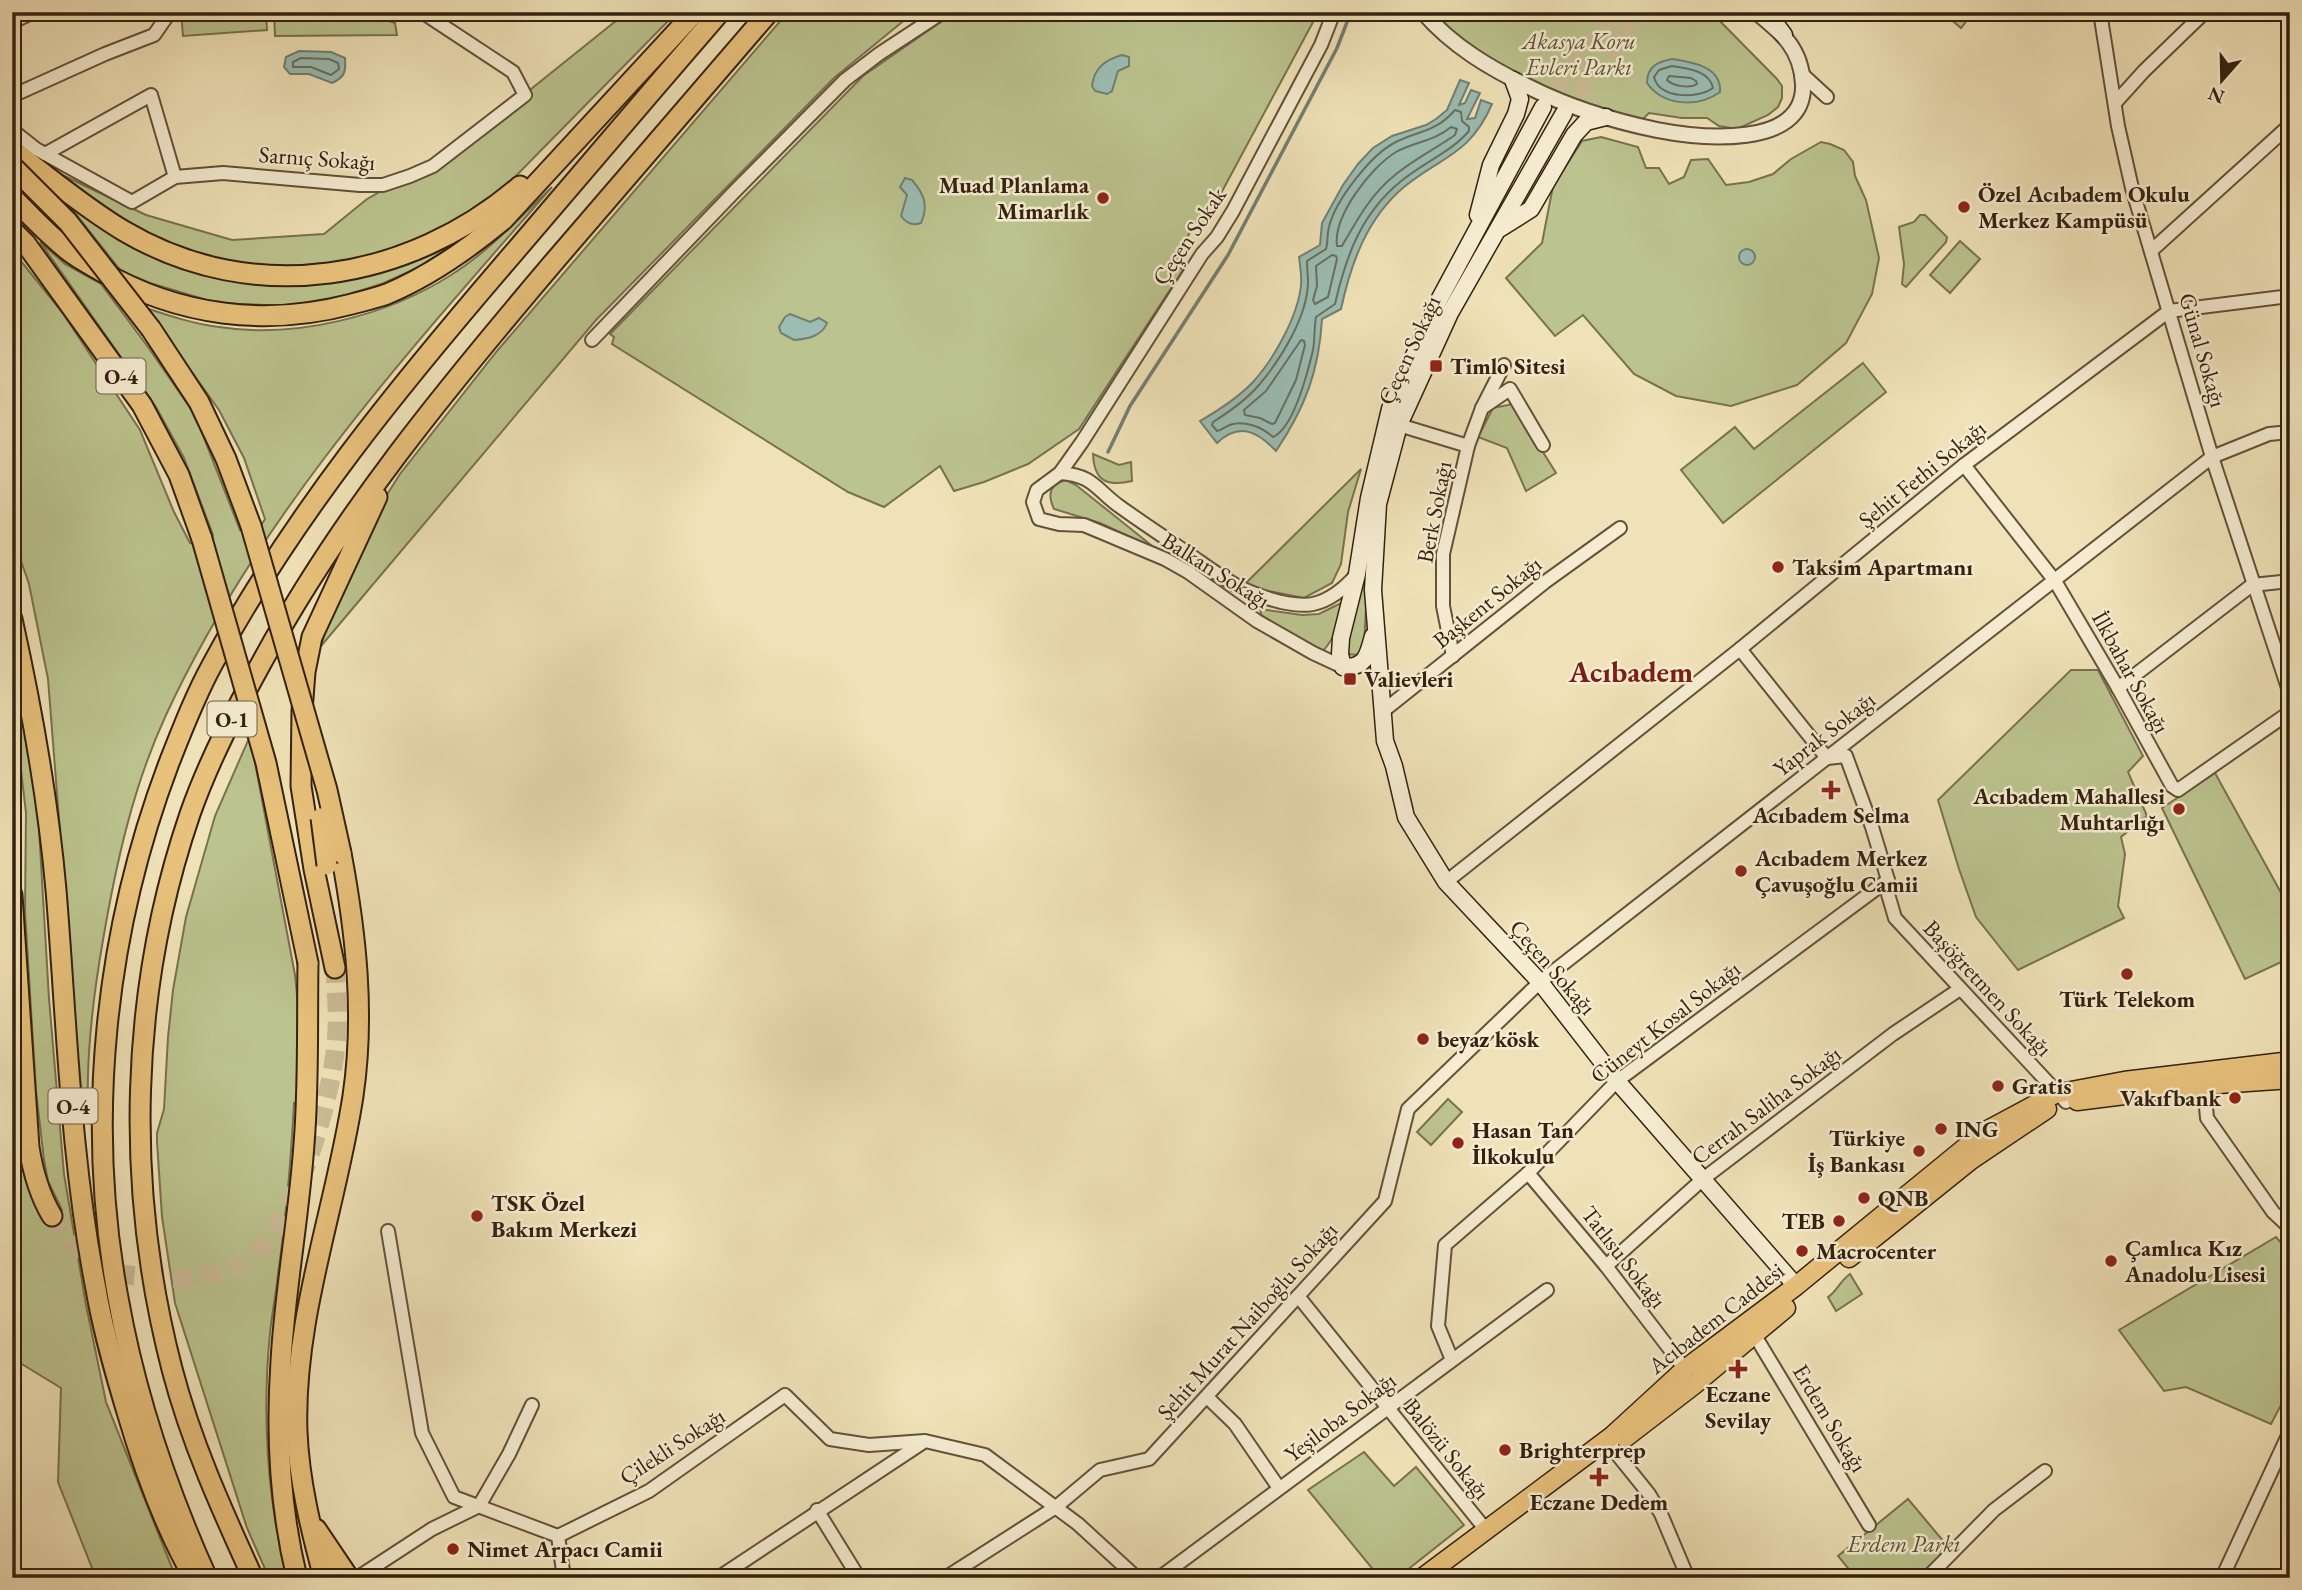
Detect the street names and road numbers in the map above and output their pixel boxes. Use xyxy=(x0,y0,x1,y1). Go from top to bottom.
street label: Sarnıç Sokağı xyxy=(258,139,377,177)
street label: Çeçen Sokak xyxy=(1145,180,1233,291)
street label: Günal Sokağı xyxy=(2172,289,2234,411)
street label: Çeçen Sokağı xyxy=(1371,290,1447,409)
road number: O-4 xyxy=(96,358,146,394)
street label: Şehit Fethi Sokağı xyxy=(1852,413,1992,535)
street label: Berk Sokağı xyxy=(1409,458,1459,565)
street label: Balkan Sokağı xyxy=(1156,525,1276,615)
street label: Başkent Sokağı xyxy=(1427,549,1548,655)
street label: İlkbahar Sokağı xyxy=(2085,606,2177,739)
street label: Yaprak Sokağı xyxy=(1767,684,1881,783)
road number: O-1 xyxy=(208,702,256,736)
street label: Çeçen Sokağı xyxy=(1503,913,1603,1021)
street label: Başöğretmen Sokağı xyxy=(1917,913,2059,1063)
street label: Cüneyt Kosal Sokağı xyxy=(1584,954,1746,1090)
street label: Cerrah Saliha Sokağı xyxy=(1685,1039,1847,1171)
road number: O-4 xyxy=(48,1088,98,1124)
street label: Tatlısu Sokağı xyxy=(1575,1200,1674,1315)
street label: Şehit Murat Naiboğlu Sokağı xyxy=(1150,1215,1344,1426)
street label: Acıbadem Caddesi xyxy=(1641,1255,1791,1381)
street label: Erdem Sokağı xyxy=(1786,1358,1874,1478)
street label: Yeşiloba Sokağı xyxy=(1278,1365,1402,1469)
street label: Balözü Sokağı xyxy=(1397,1392,1497,1506)
street label: Çilekli Sokağı xyxy=(613,1400,731,1491)

